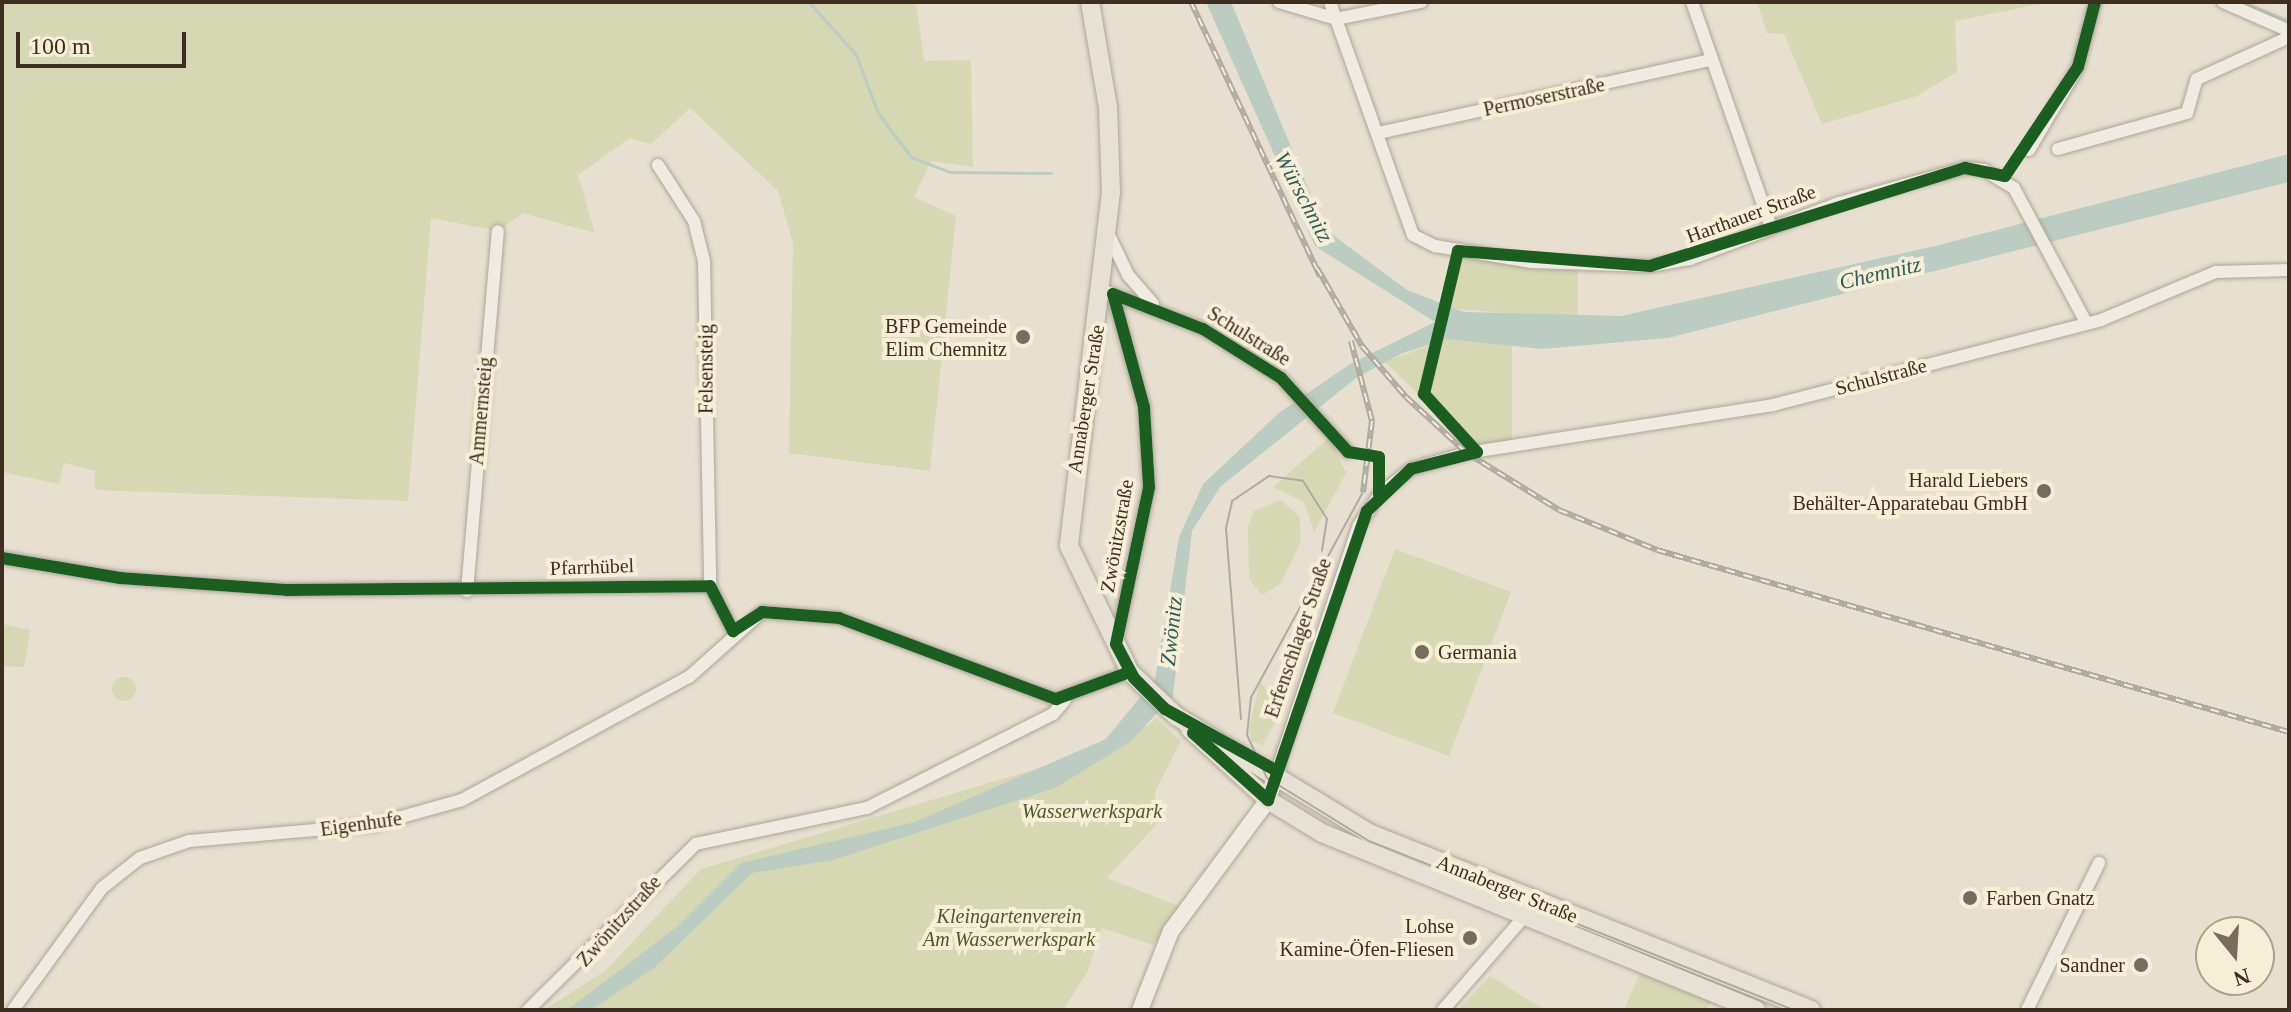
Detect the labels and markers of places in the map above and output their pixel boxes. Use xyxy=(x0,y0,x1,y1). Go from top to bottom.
place label: BFP Gemeinde Elim Chemnitz xyxy=(884,314,1007,361)
marker: BFP Gemeinde Elim Chemnitz xyxy=(1014,328,1032,346)
place label: Harald Liebers Behälter-Apparatebau GmbH xyxy=(1792,468,2028,515)
marker: Harald Liebers Behälter-Apparatebau GmbH xyxy=(2035,482,2053,500)
place label: Germania xyxy=(1438,640,1517,664)
marker: Germania xyxy=(1413,643,1431,661)
place label: Farben Gnatz xyxy=(1986,886,2094,910)
marker: Farben Gnatz xyxy=(1961,889,1979,907)
place label: Lohse Kamine-Öfen-Fliesen xyxy=(1280,914,1454,961)
marker: Lohse Kamine-Öfen-Fliesen xyxy=(1461,929,1479,947)
place label: Sandner xyxy=(2059,953,2125,977)
marker: Sandner xyxy=(2132,956,2150,974)

